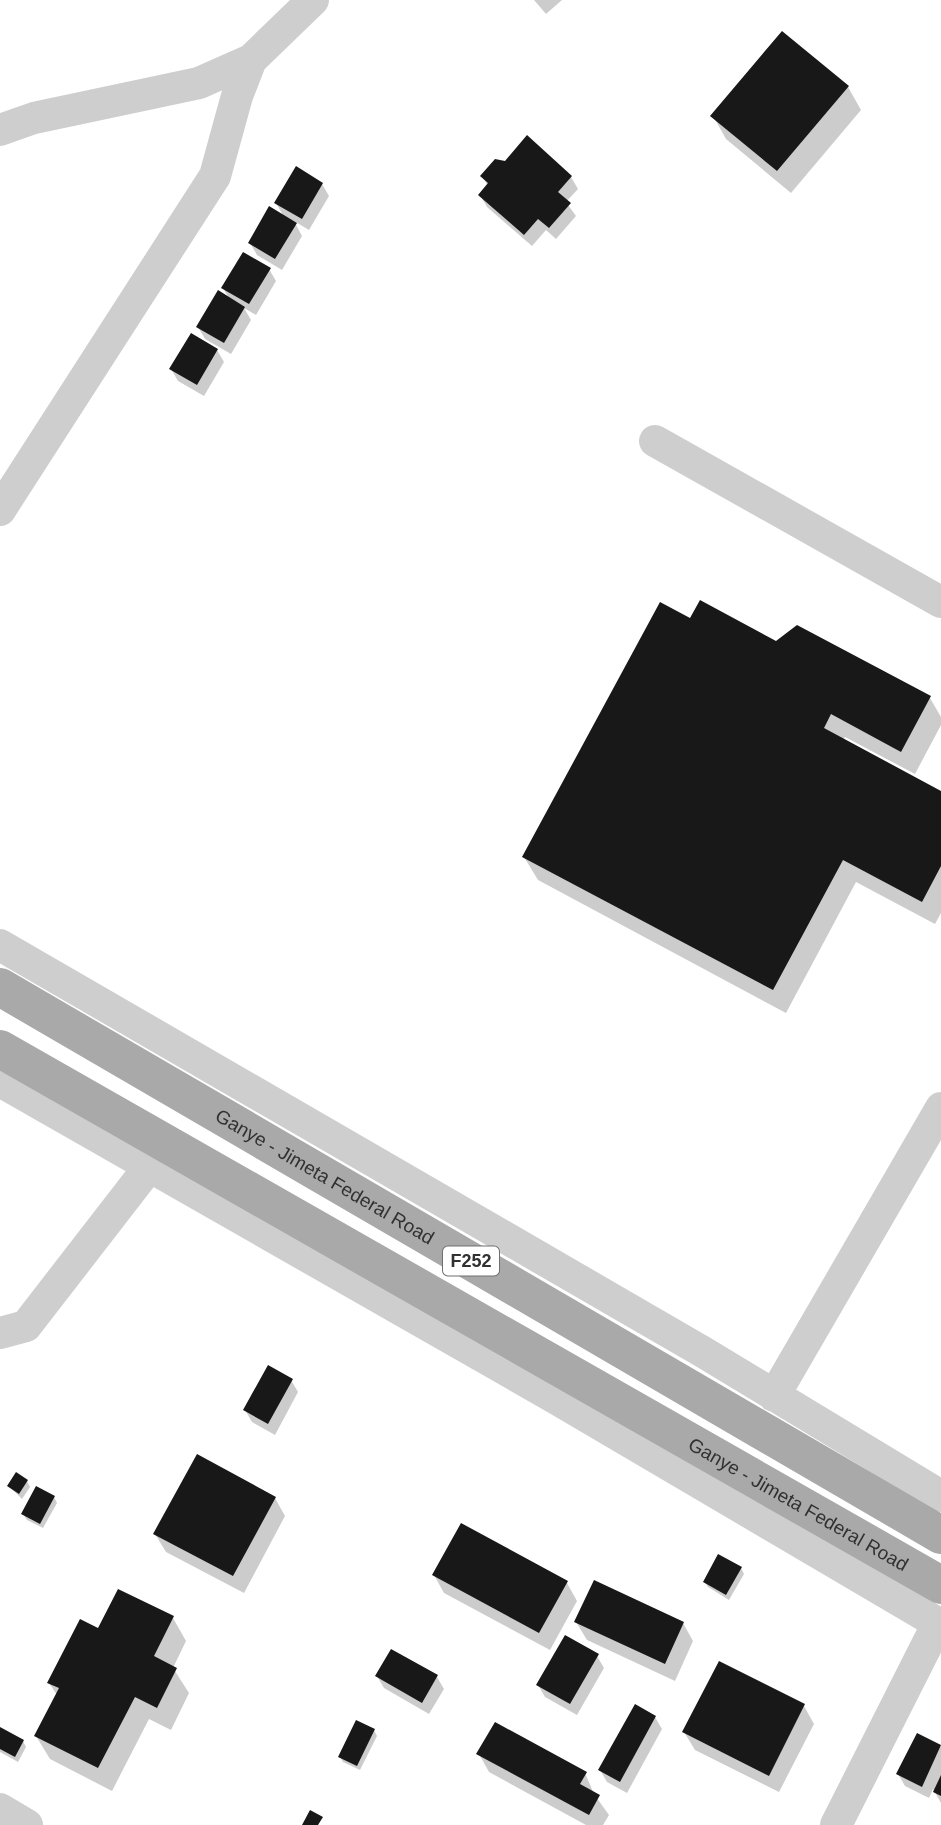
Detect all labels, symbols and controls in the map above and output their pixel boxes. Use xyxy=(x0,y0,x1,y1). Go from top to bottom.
street label: Ganye - Jimeta Federal Road xyxy=(212,1105,438,1248)
road number: F252 xyxy=(443,1246,499,1276)
street label: Ganye - Jimeta Federal Road xyxy=(685,1433,912,1575)

